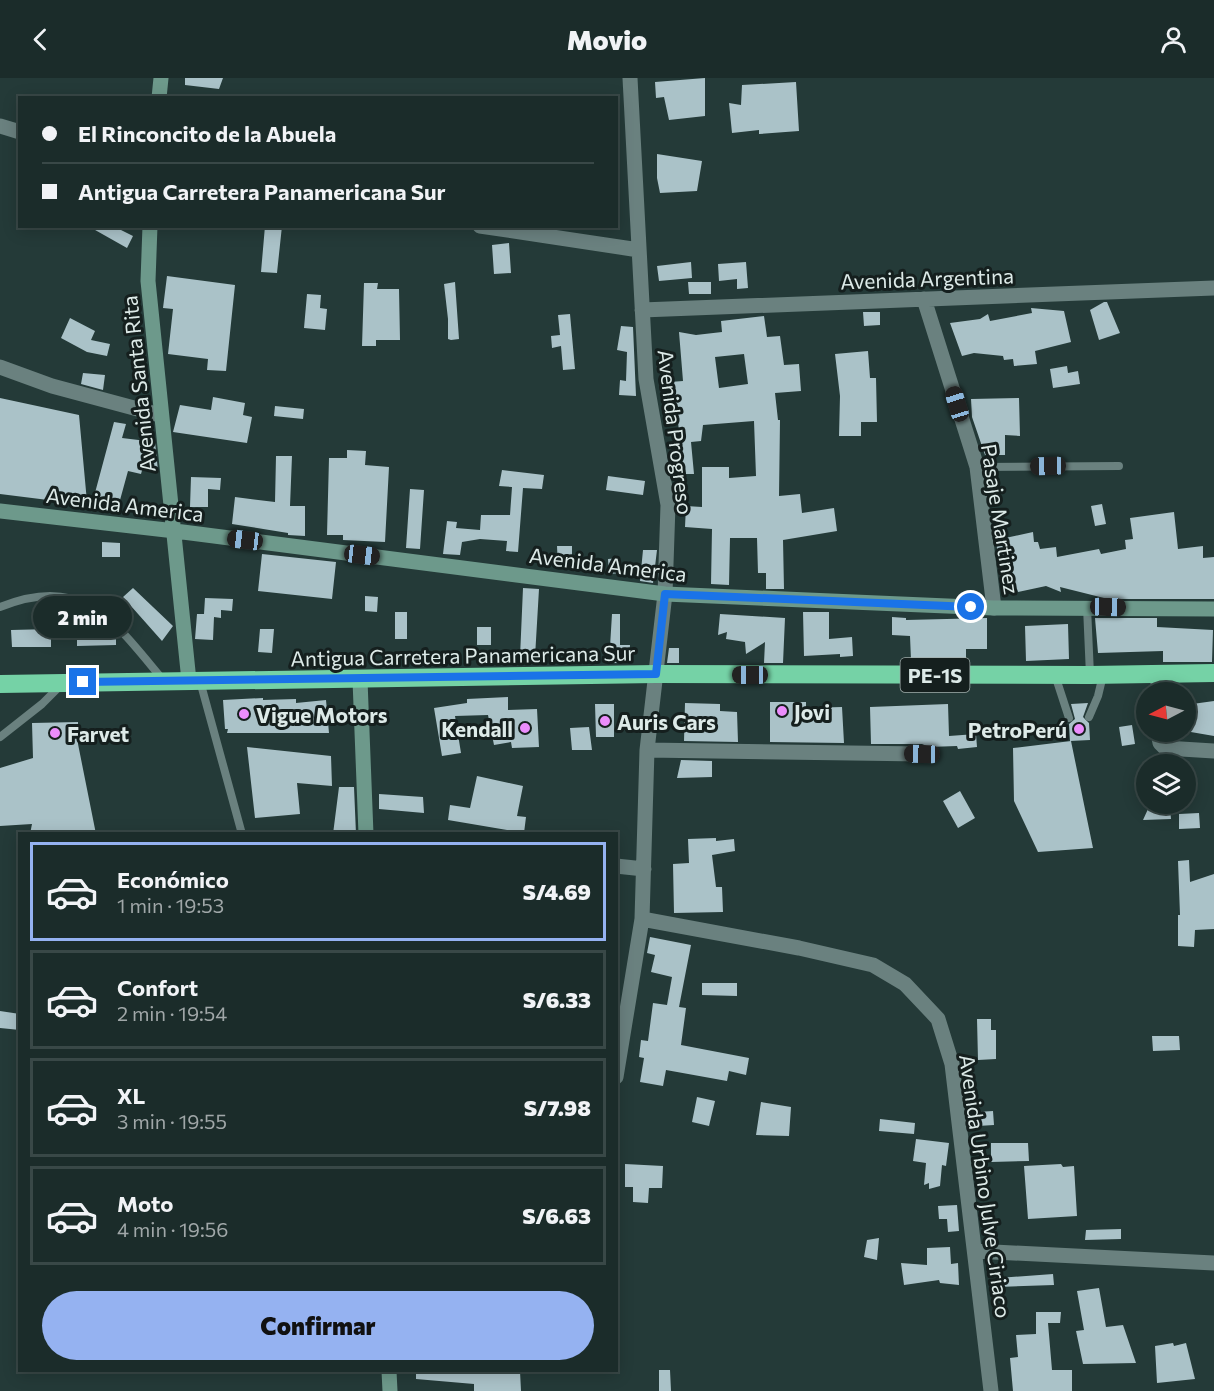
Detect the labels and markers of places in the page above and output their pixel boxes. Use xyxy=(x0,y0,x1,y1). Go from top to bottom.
place label: Jovi xyxy=(794,699,830,724)
place label: Vigue Motors xyxy=(256,702,388,727)
marker: Jovi xyxy=(775,704,789,718)
marker: Vigue Motors xyxy=(237,707,251,721)
place label: Auris Cars xyxy=(617,709,716,734)
marker: Auris Cars xyxy=(598,714,612,728)
place label: Kendall xyxy=(441,716,513,741)
place label: PetroPerú xyxy=(968,717,1067,742)
place label: Farvet xyxy=(67,721,129,746)
marker: Kendall xyxy=(518,721,532,735)
marker: PetroPerú xyxy=(1072,722,1086,736)
marker: Farvet xyxy=(48,726,62,740)

